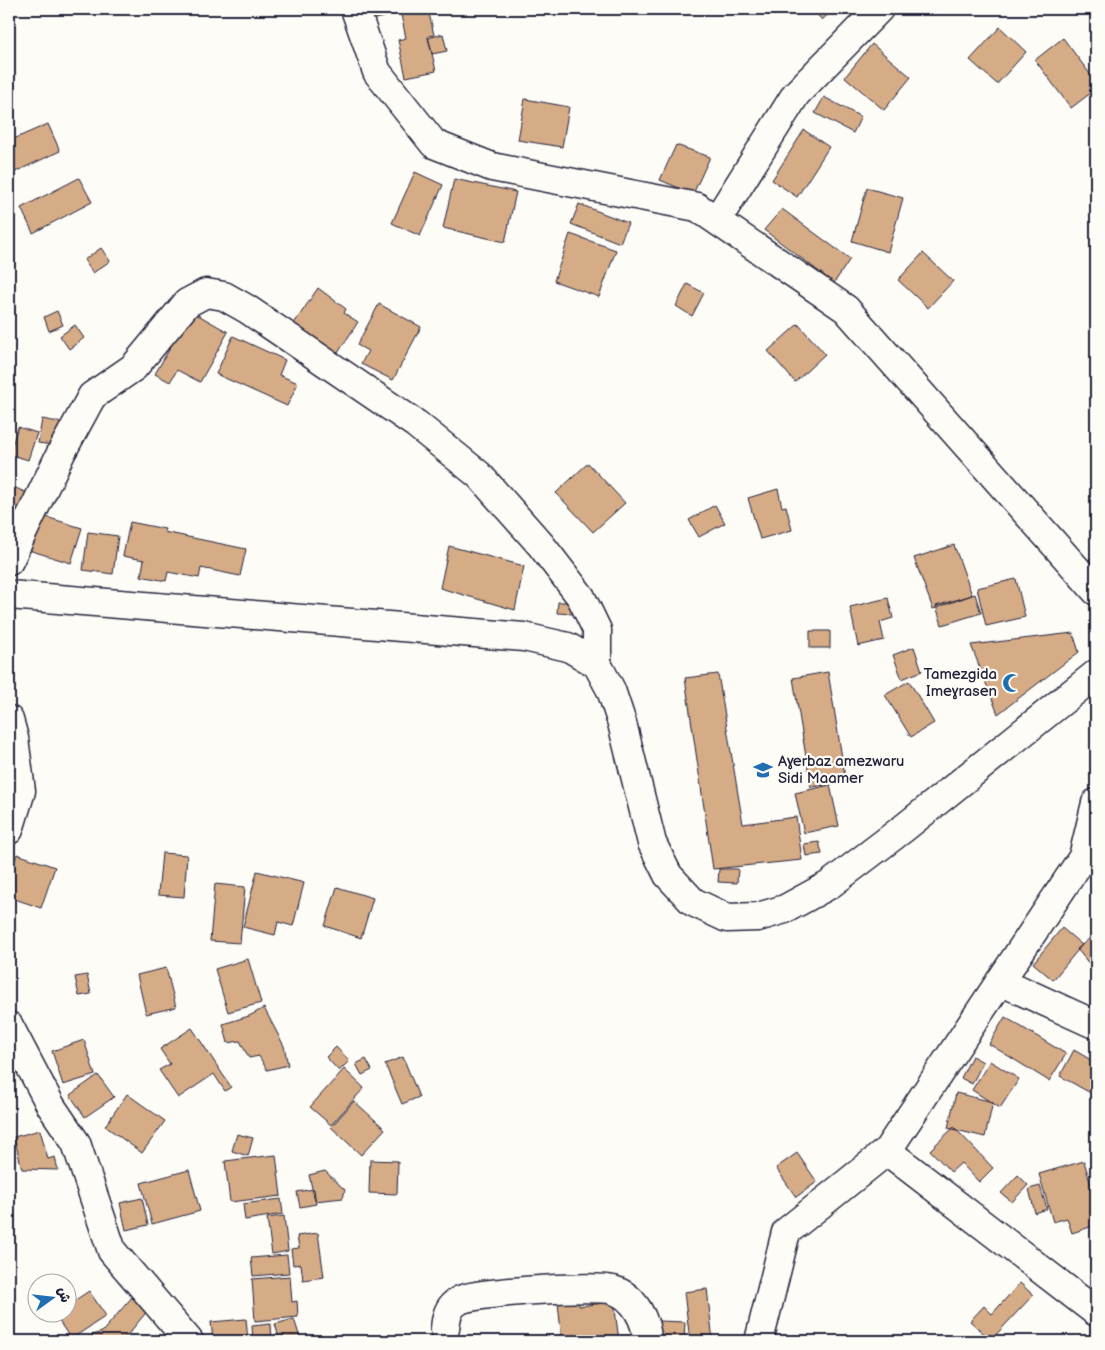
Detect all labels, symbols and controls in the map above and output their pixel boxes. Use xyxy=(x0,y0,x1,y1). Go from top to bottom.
place label: Tamezgida Imeɣrasen xyxy=(924,665,997,701)
mosque icon: Tamezgida Imeɣrasen xyxy=(1001,672,1023,694)
place label: Aɣerbaz amezwaru Sidi Maamer xyxy=(778,752,904,788)
school or university icon: Aɣerbaz amezwaru Sidi Maamer xyxy=(752,759,774,781)
north arrow xyxy=(28,1272,78,1322)
text: ش xyxy=(54,1285,74,1304)

